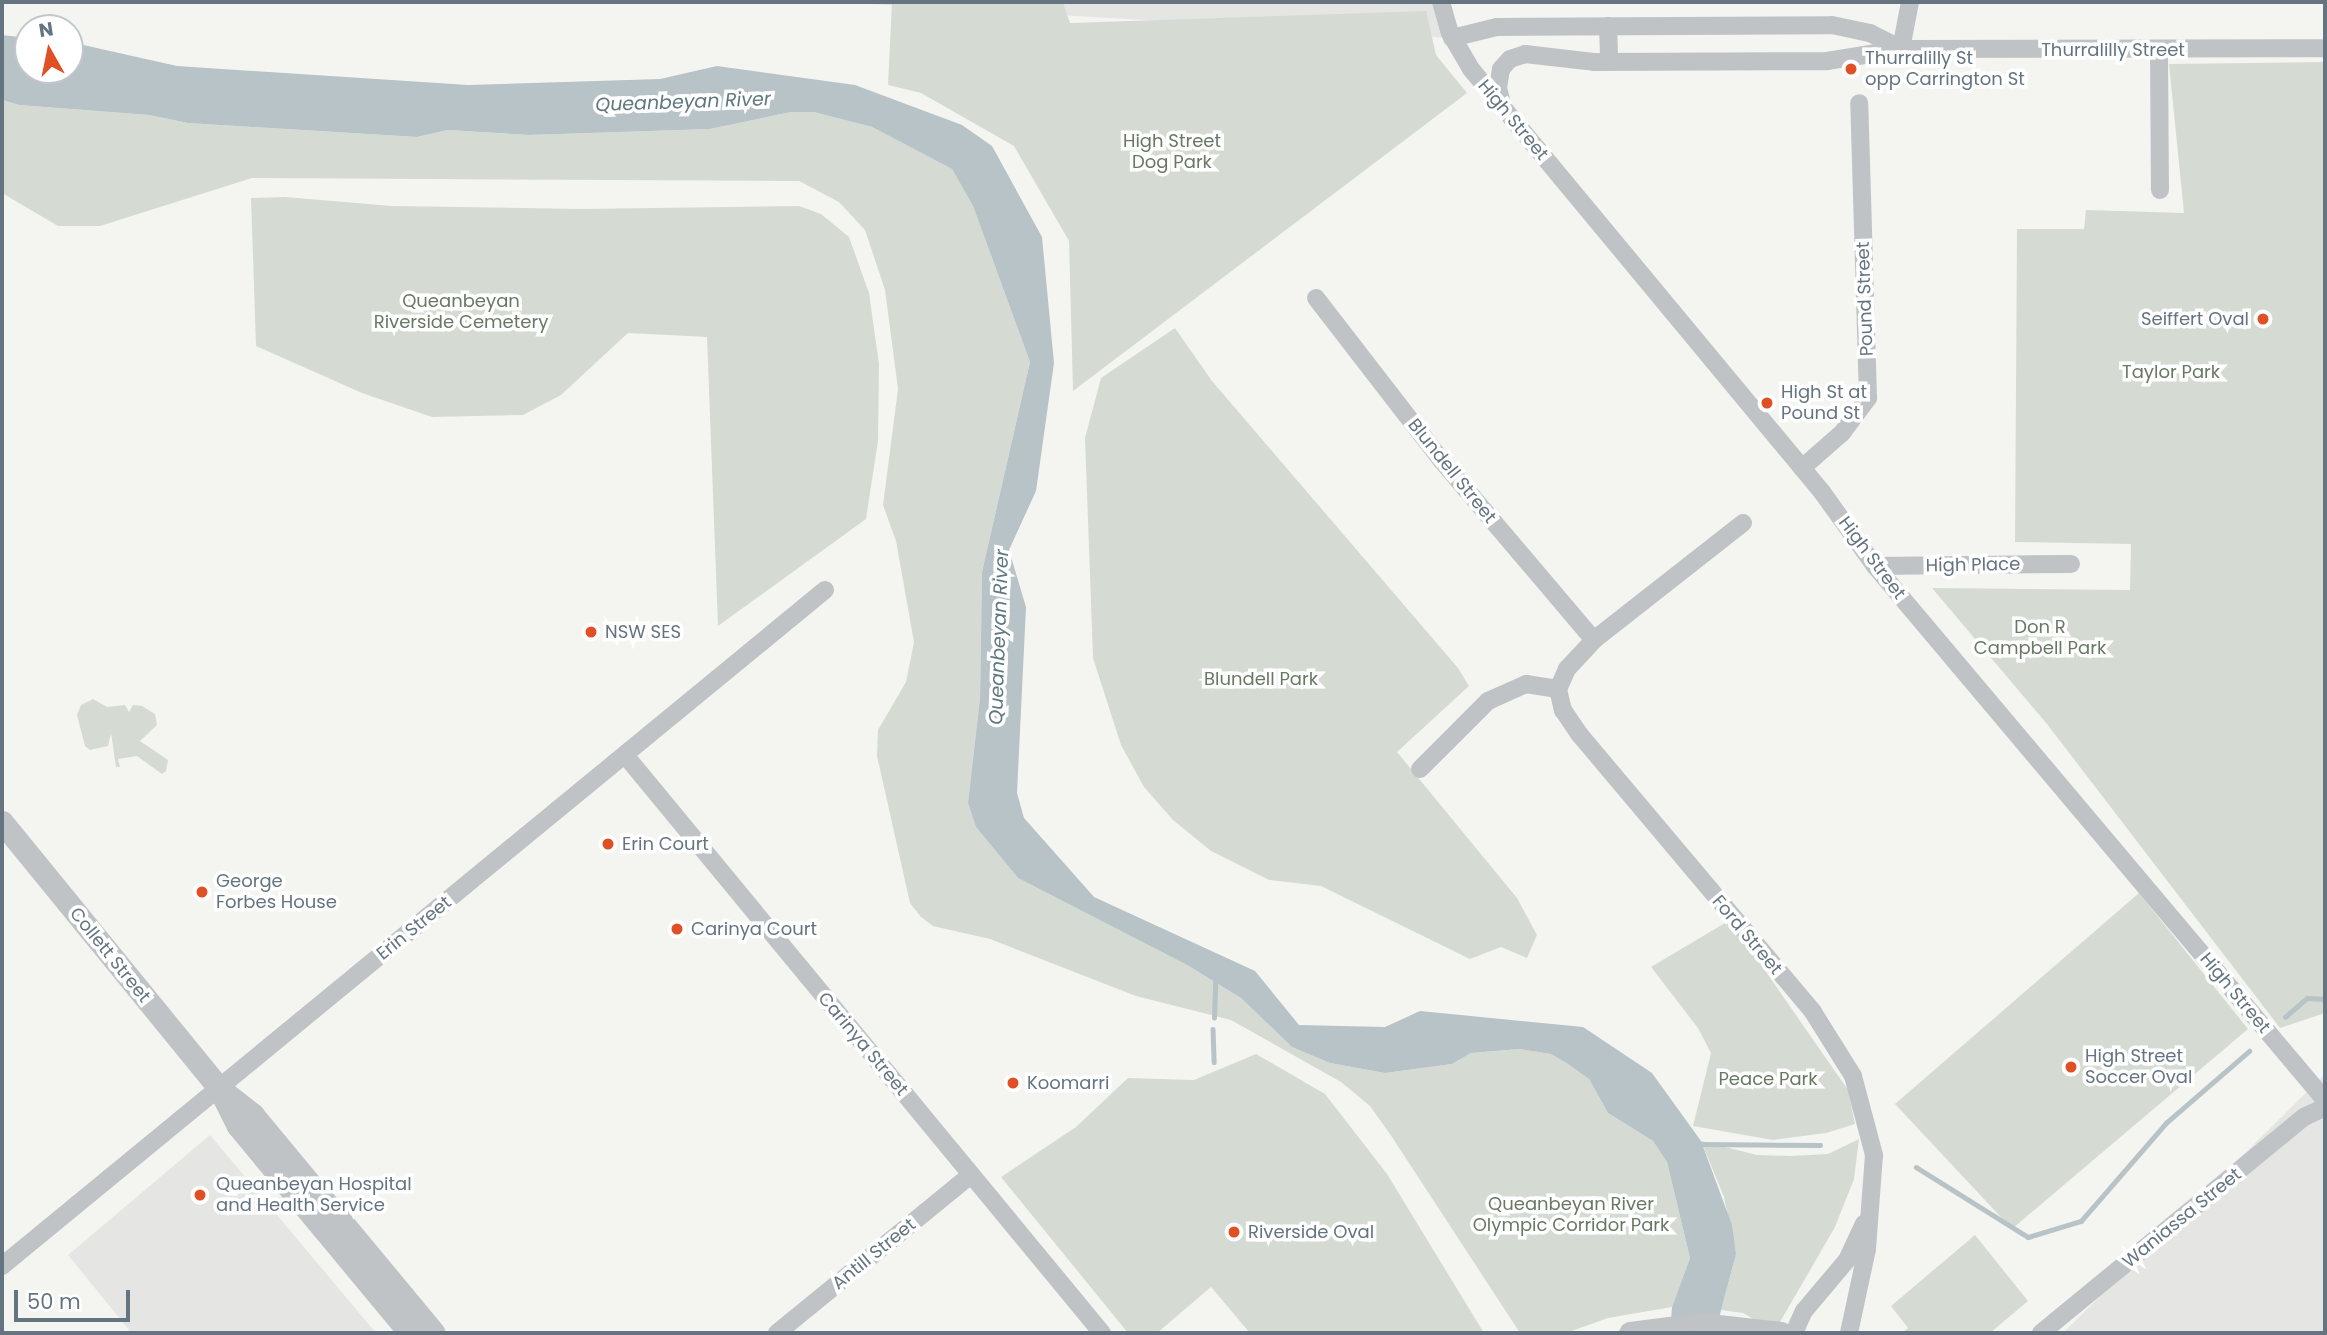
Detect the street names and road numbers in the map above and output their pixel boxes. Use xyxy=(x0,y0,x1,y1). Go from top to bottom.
street label: Thurralilly Street xyxy=(2041,39,2185,61)
street label: High Street xyxy=(1473,75,1553,165)
street label: Pound Street xyxy=(1852,241,1878,357)
street label: Blundell Street xyxy=(1403,414,1501,528)
street label: High Street xyxy=(1834,512,1910,604)
street label: High Place xyxy=(1926,553,2020,577)
street label: Erin Street xyxy=(372,891,456,965)
street label: Ford Street xyxy=(1708,891,1786,979)
street label: Collett Street xyxy=(65,903,155,1007)
street label: High Street xyxy=(2195,948,2275,1038)
street label: Carinya Street xyxy=(813,988,913,1100)
street label: Waniassa Street xyxy=(2118,1164,2246,1272)
street label: Antill Street xyxy=(828,1214,920,1294)

